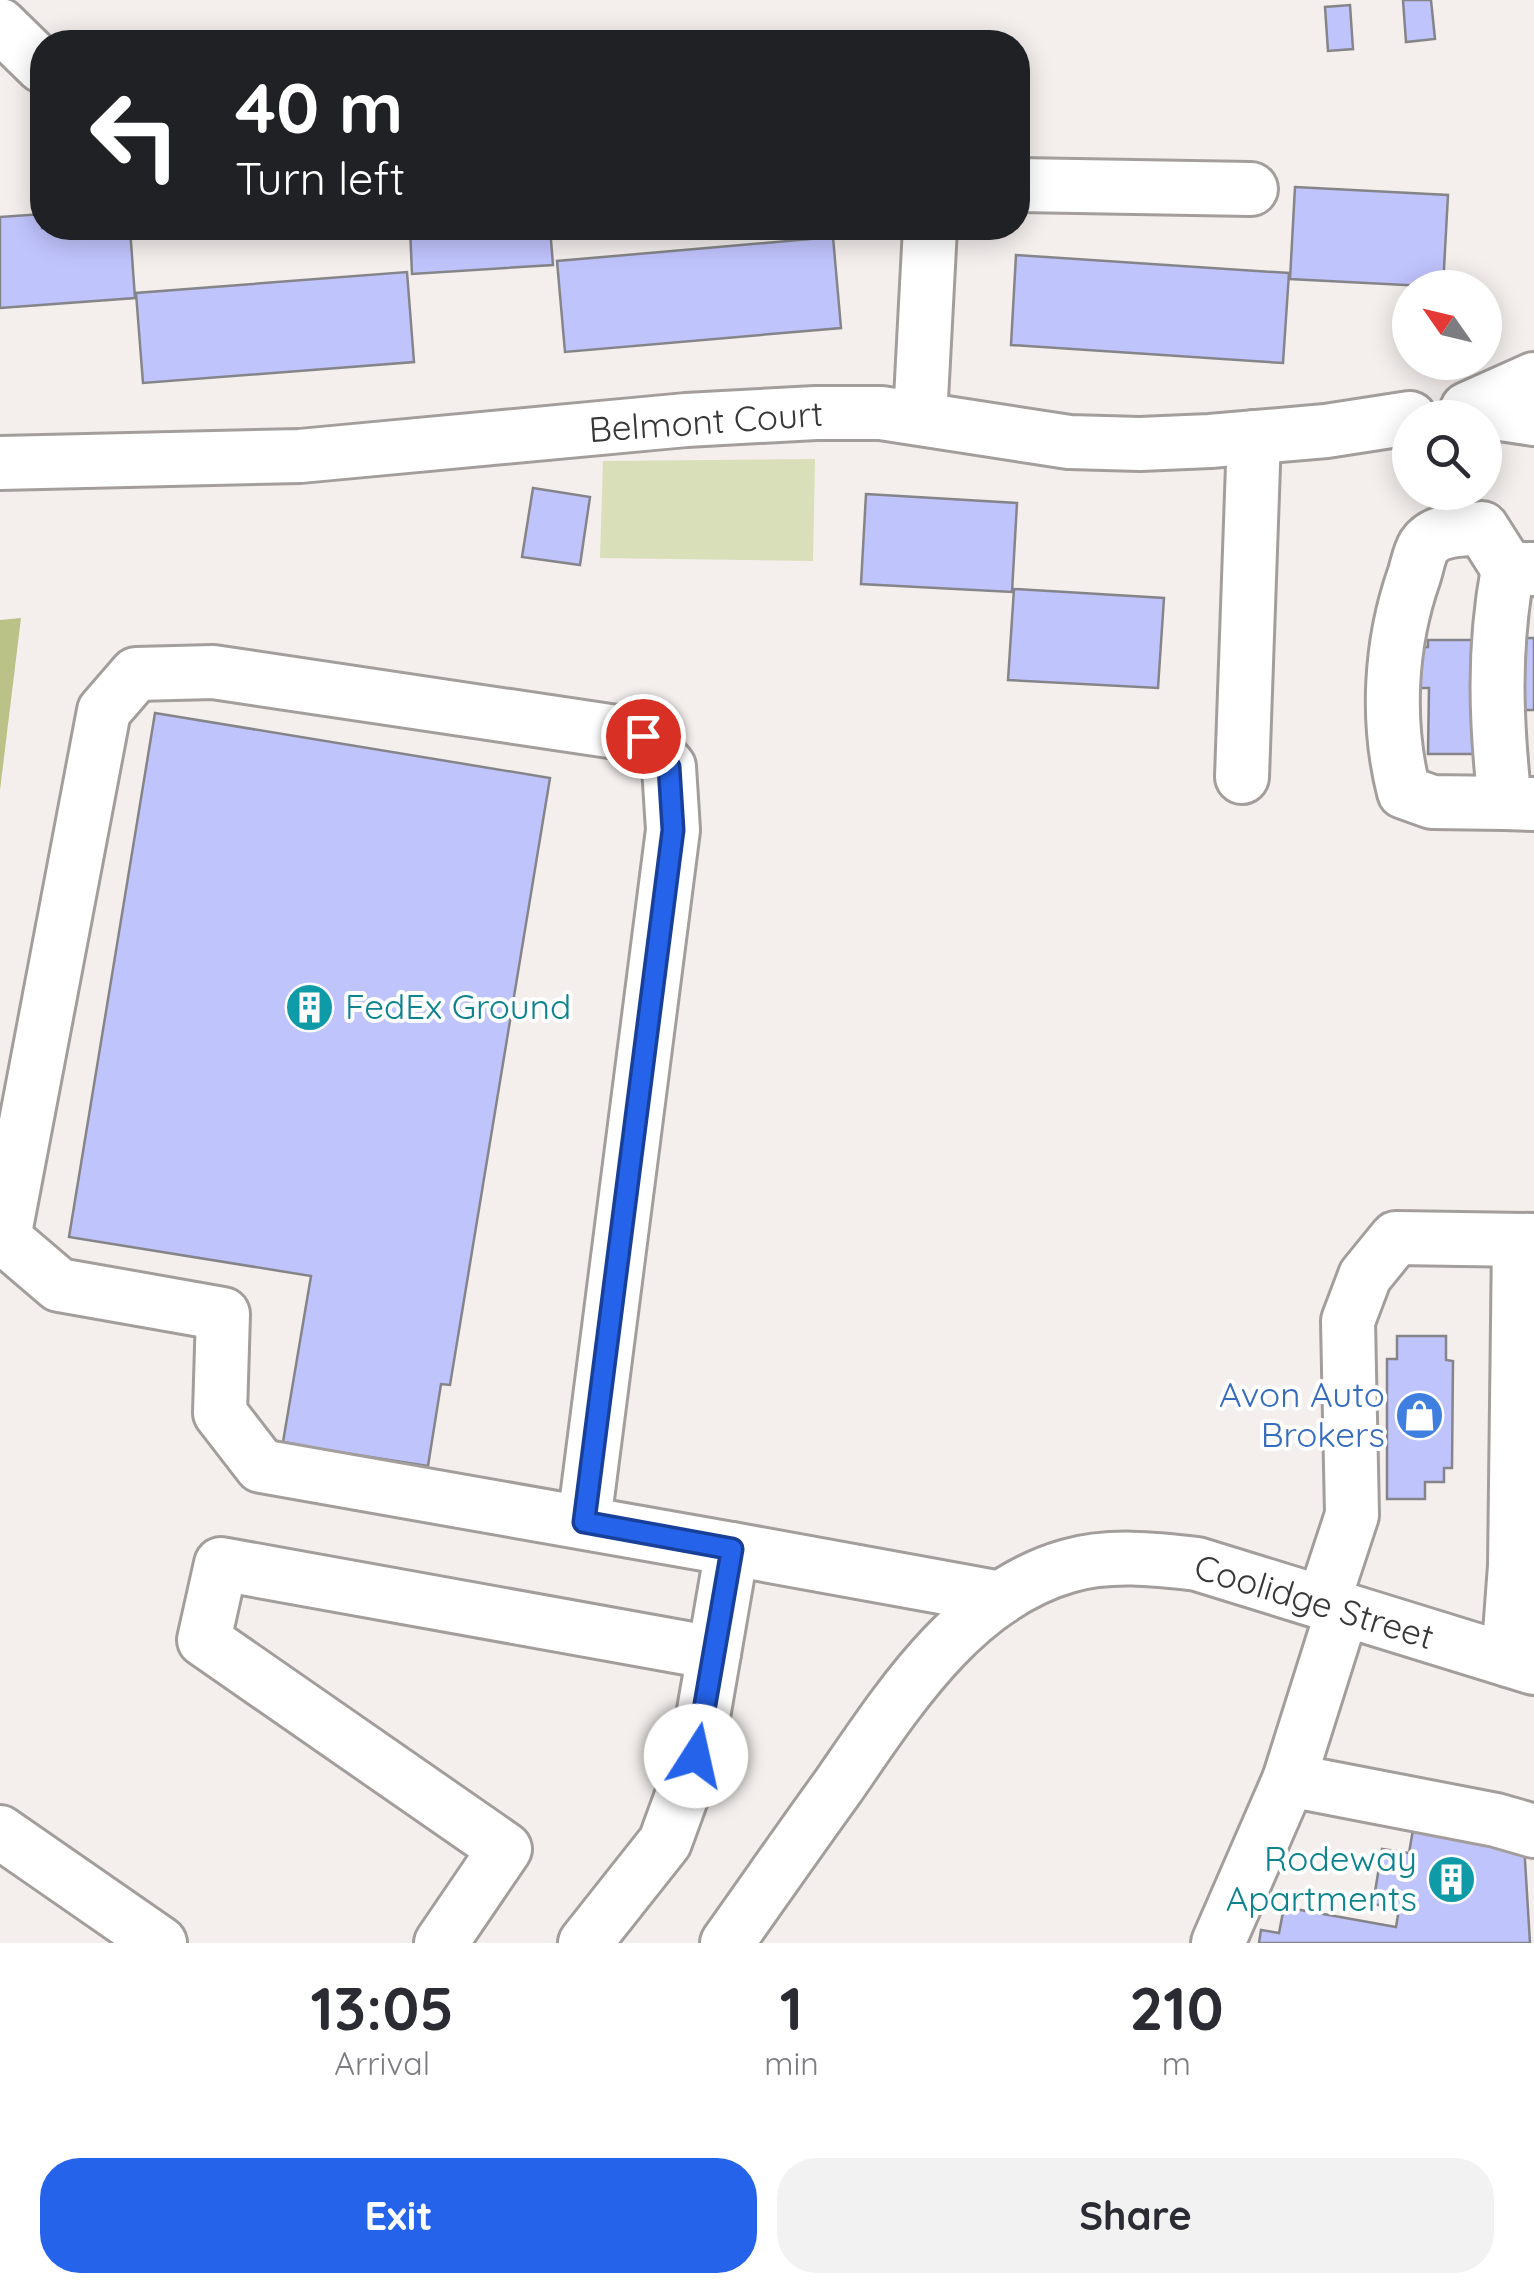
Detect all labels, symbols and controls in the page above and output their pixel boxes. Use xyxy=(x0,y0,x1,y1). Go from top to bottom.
text: 40 m xyxy=(235,63,403,151)
icon: left xyxy=(70,70,200,200)
text: Turn left xyxy=(235,150,405,206)
north arrow xyxy=(1392,270,1502,380)
map controls xyxy=(1392,270,1502,510)
street label: Belmont Court xyxy=(587,391,824,451)
button: search xyxy=(1392,400,1502,510)
pin xyxy=(601,694,686,779)
icon: arrive xyxy=(616,709,671,764)
building icon: FedEx Ground xyxy=(284,981,336,1033)
place label: FedEx Ground xyxy=(345,984,571,1028)
place label: Avon Auto Brokers xyxy=(1219,1372,1385,1456)
shop icon: Avon Auto Brokers xyxy=(1394,1389,1446,1441)
street label: Coolidge Street xyxy=(1189,1544,1439,1658)
position arrow xyxy=(644,1704,748,1808)
place label: Rodeway Apartments xyxy=(1226,1836,1417,1920)
building icon: Rodeway Apartments xyxy=(1426,1853,1478,1905)
text: 13:05 xyxy=(310,1970,454,2045)
text: 1 xyxy=(780,1970,803,2045)
text: 210 xyxy=(1129,1970,1224,2045)
text: Arrival xyxy=(334,2043,430,2083)
text: min xyxy=(764,2043,819,2083)
text: m xyxy=(1162,2043,1191,2083)
button: Exit xyxy=(40,2158,757,2273)
button: Share xyxy=(777,2158,1494,2273)

